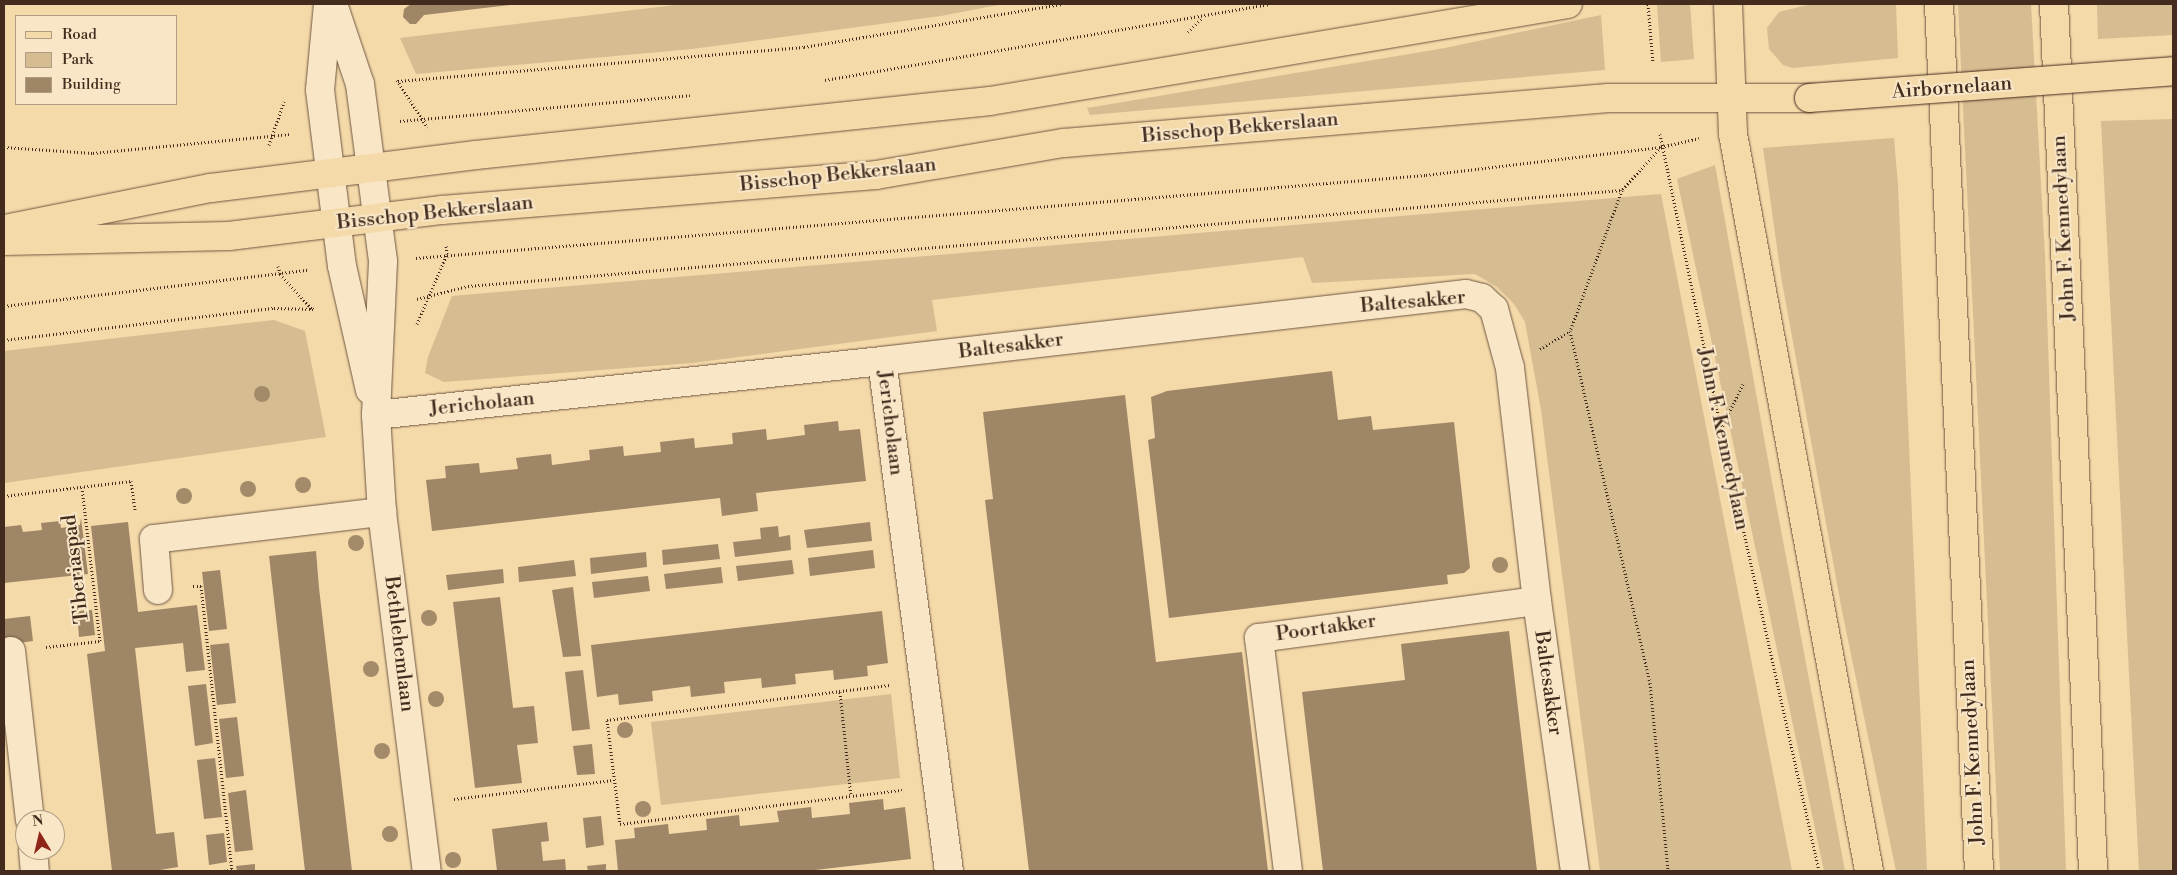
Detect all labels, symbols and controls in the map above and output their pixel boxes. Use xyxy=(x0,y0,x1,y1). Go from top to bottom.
legend xyxy=(15,15,178,105)
text: Road xyxy=(62,25,97,44)
text: Park xyxy=(62,50,93,69)
street label: Airbornelaan xyxy=(1891,72,2013,104)
text: Building xyxy=(62,75,121,94)
street label: Bisschop Bekkerslaan xyxy=(1141,107,1339,149)
street label: John F. Kennedylaan xyxy=(2047,135,2081,321)
street label: Bisschop Bekkerslaan xyxy=(739,153,937,197)
street label: Bisschop Bekkerslaan xyxy=(336,191,534,235)
street label: Baltesakker xyxy=(1359,285,1467,319)
street label: Baltesakker xyxy=(957,328,1065,364)
street label: John F. Kennedylaan xyxy=(1692,346,1754,532)
street label: Jericholaan xyxy=(872,369,908,477)
street label: Jericholaan xyxy=(428,387,536,421)
street label: Tiberiaspad xyxy=(57,513,95,625)
street label: Bethlehemlaan xyxy=(379,575,419,713)
street label: Poortakker xyxy=(1274,609,1378,647)
street label: Baltesakker xyxy=(1529,629,1567,737)
street label: John F. Kennedylaan xyxy=(1956,659,1990,845)
north arrow xyxy=(15,810,65,860)
text: N xyxy=(31,811,45,831)

